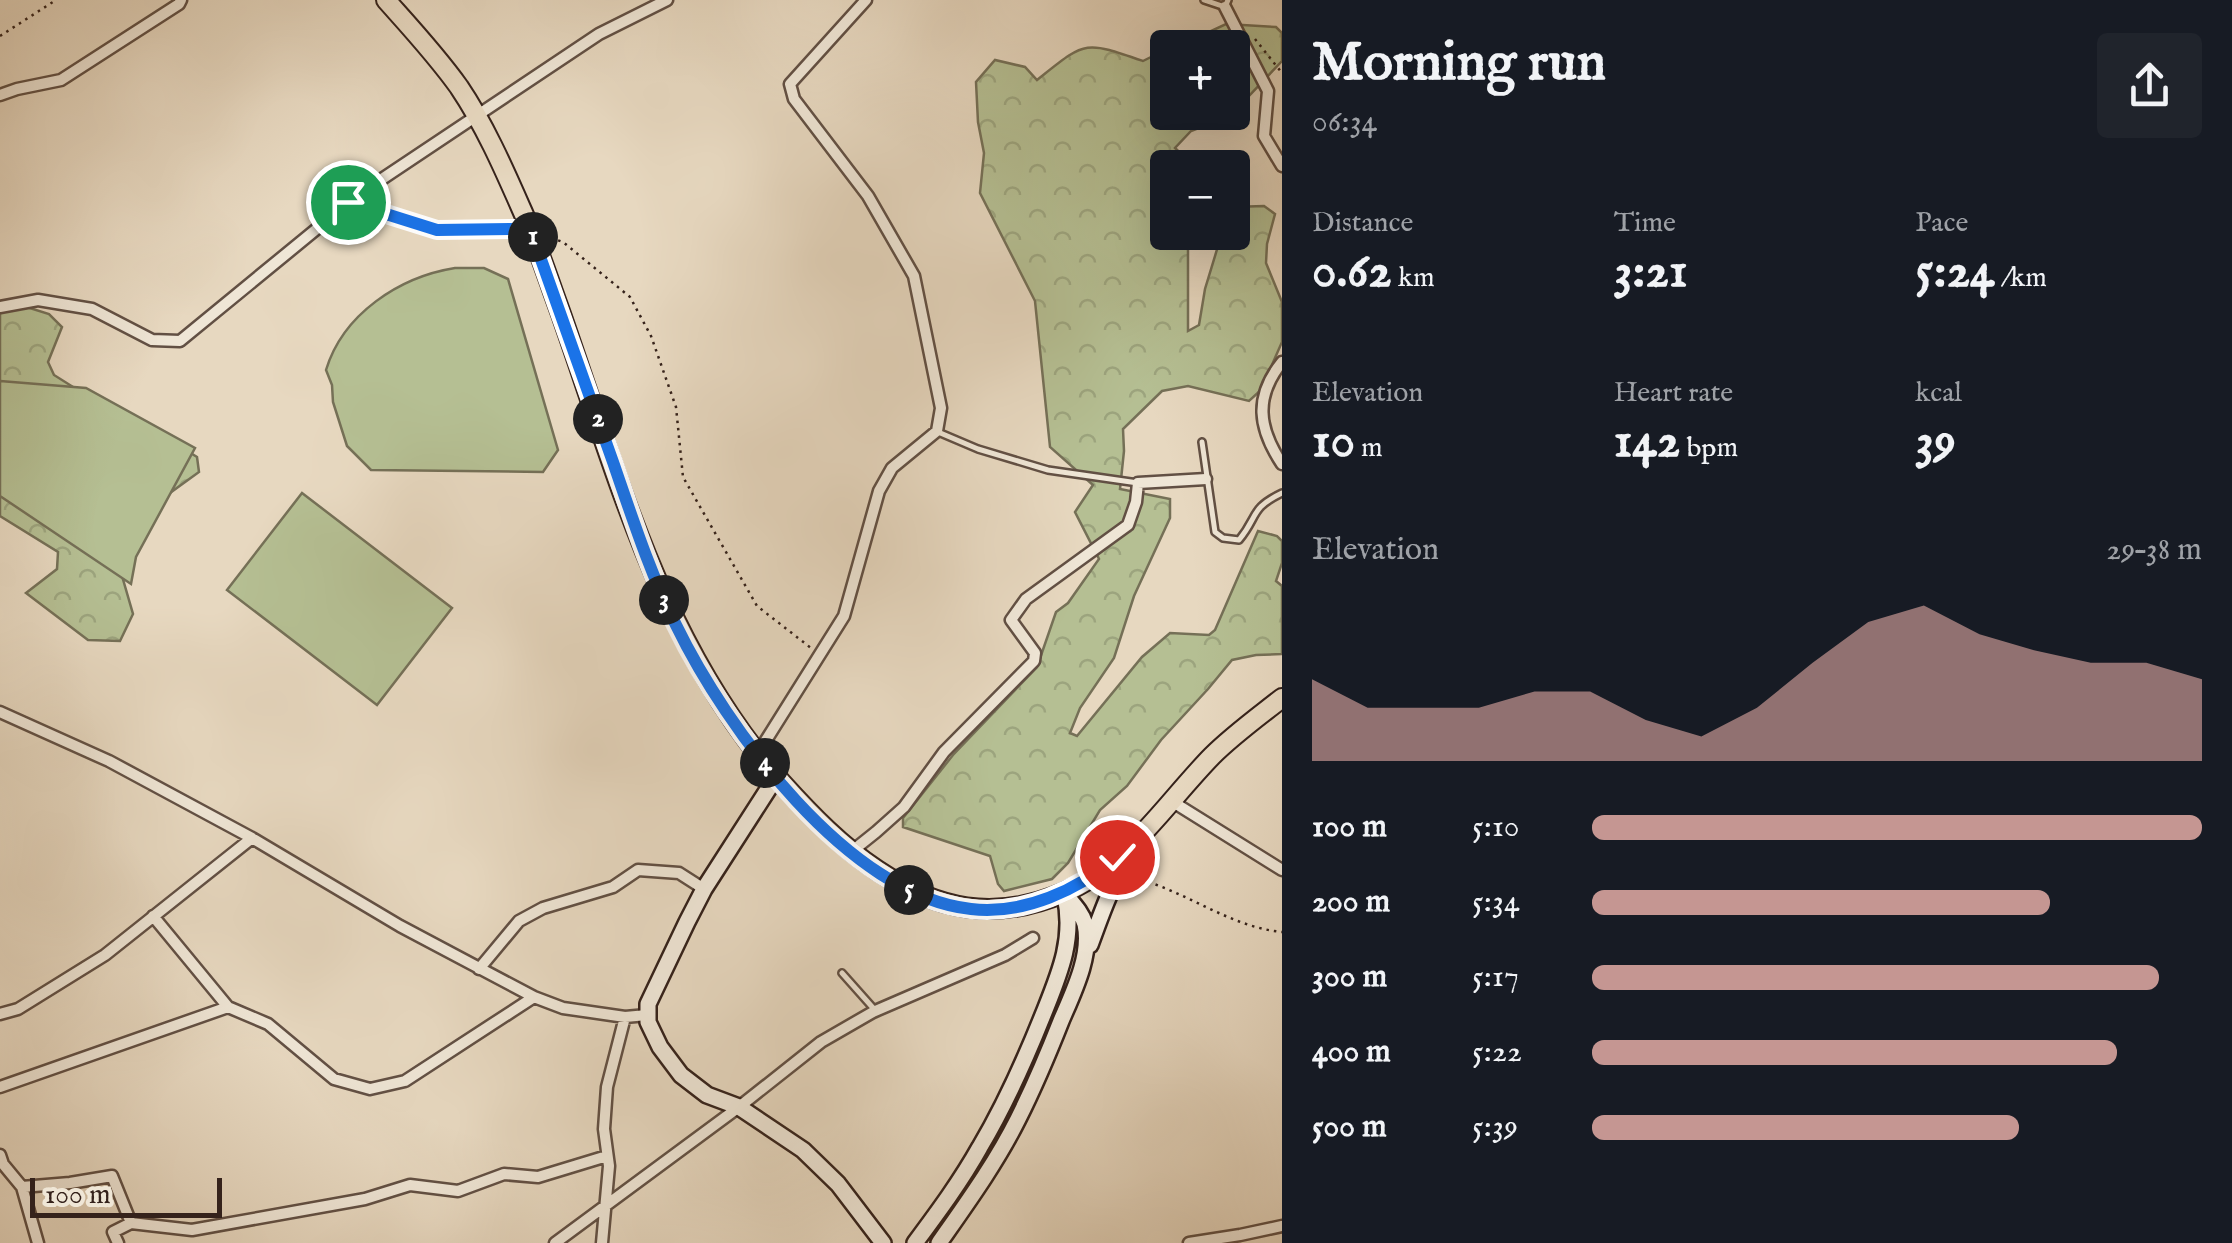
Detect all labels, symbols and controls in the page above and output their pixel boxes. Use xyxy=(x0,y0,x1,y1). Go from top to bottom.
text: Morning run xyxy=(1312,29,1606,99)
map controls xyxy=(1150,30,1250,250)
button: + xyxy=(1150,30,1250,130)
button: share xyxy=(2097,33,2202,138)
text: 06:34 xyxy=(1312,102,1377,143)
button: − xyxy=(1150,150,1250,250)
pin xyxy=(306,160,391,245)
icon: arrive xyxy=(321,175,376,230)
text: Distance xyxy=(1312,206,1413,241)
text: Time xyxy=(1614,206,1676,241)
text: Pace xyxy=(1915,206,1968,241)
pin: 1 xyxy=(508,212,558,262)
text: 1 xyxy=(528,219,538,254)
text: 0.62 xyxy=(1312,241,1392,304)
text: 3:21 xyxy=(1614,241,1688,304)
text: 5:24 xyxy=(1915,241,1995,304)
text: km xyxy=(1392,261,1435,296)
text: /km xyxy=(1995,261,2047,296)
text: Elevation xyxy=(1312,376,1423,411)
text: Heart rate xyxy=(1614,376,1733,411)
text: kcal xyxy=(1915,376,1962,411)
pin: 2 xyxy=(573,394,623,444)
text: 2 xyxy=(591,401,605,436)
text: 10 xyxy=(1312,411,1355,474)
text: 142 xyxy=(1614,411,1680,474)
text: 39 xyxy=(1915,411,1956,474)
text: m xyxy=(1355,431,1383,466)
text: bpm xyxy=(1680,431,1738,466)
text: Elevation xyxy=(1312,530,1439,571)
text: 29–38 m xyxy=(2106,530,2202,571)
pin: 3 xyxy=(639,575,689,625)
text: 3 xyxy=(659,582,669,617)
pin: 4 xyxy=(740,738,790,788)
text: 4 xyxy=(758,745,772,780)
text: 100 m xyxy=(1312,807,1387,848)
text: 5:10 xyxy=(1472,807,1520,848)
pin xyxy=(1075,815,1160,900)
icon: check xyxy=(1090,830,1145,885)
pin: 5 xyxy=(884,865,934,915)
text: 5 xyxy=(904,872,914,907)
text: 200 m xyxy=(1312,882,1390,923)
text: 5:34 xyxy=(1472,882,1520,923)
text: 300 m xyxy=(1312,957,1387,998)
text: 5:17 xyxy=(1472,957,1519,998)
text: 400 m xyxy=(1312,1032,1391,1073)
text: 5:22 xyxy=(1472,1032,1522,1073)
text: 500 m xyxy=(1312,1107,1387,1148)
text: 5:39 xyxy=(1472,1107,1518,1148)
scale bar xyxy=(30,1173,222,1218)
text: 100 m xyxy=(45,1178,111,1213)

